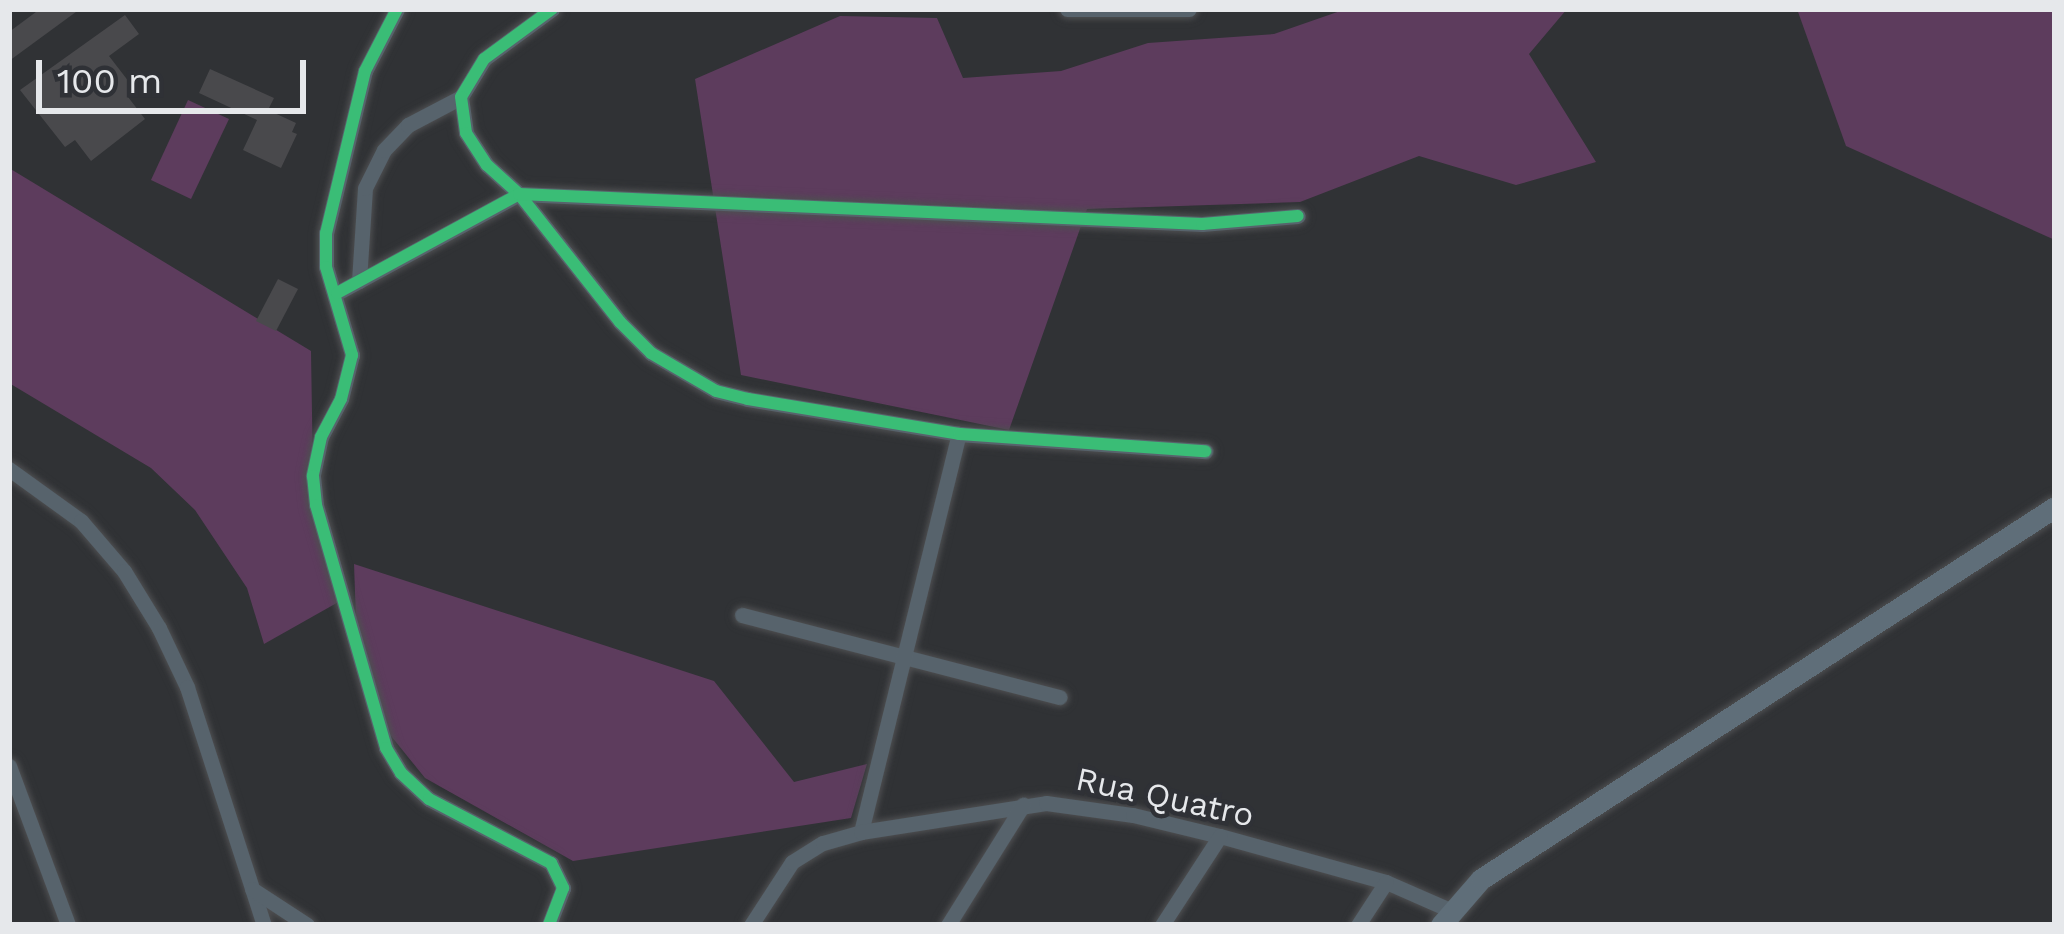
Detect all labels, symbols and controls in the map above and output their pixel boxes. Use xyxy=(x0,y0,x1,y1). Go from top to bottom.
scale bar xyxy=(42,36,312,110)
text: 100 m xyxy=(57,60,162,102)
street label: Rua Quatro xyxy=(1072,759,1258,835)

